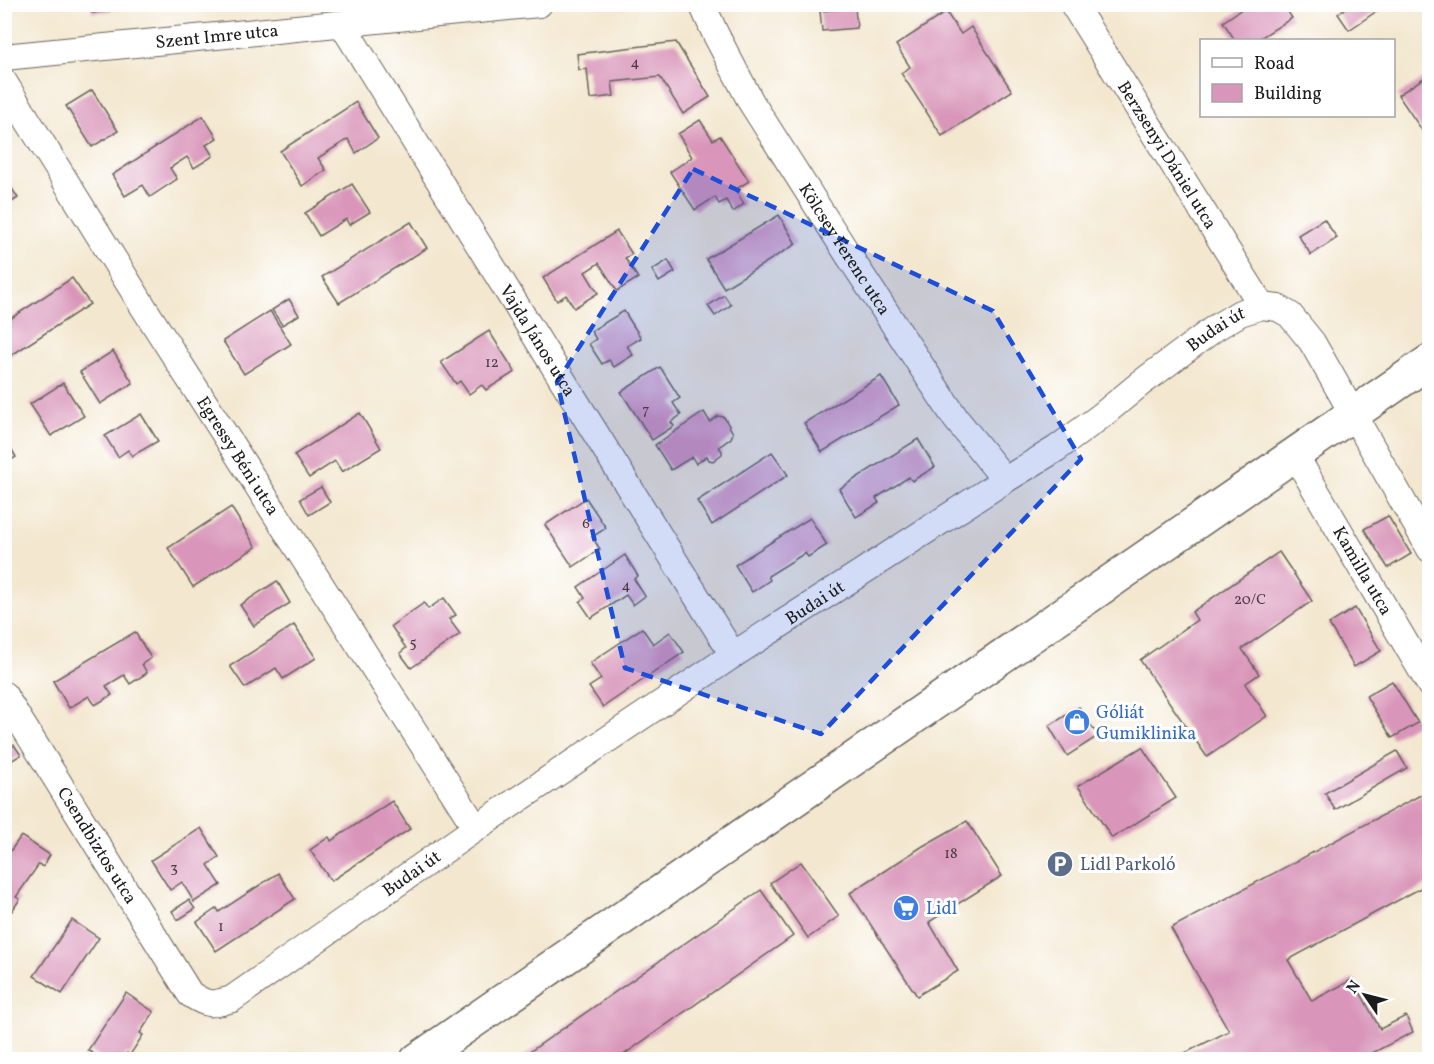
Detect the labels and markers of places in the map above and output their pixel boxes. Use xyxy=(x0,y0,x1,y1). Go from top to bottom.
place label: Góliát Gumiklinika xyxy=(1096,701,1196,747)
shop icon: Góliát Gumiklinika xyxy=(1062,707,1092,737)
parking icon: Lidl Parkoló xyxy=(1045,849,1075,879)
place label: Lidl Parkoló xyxy=(1080,853,1176,878)
supermarket icon: Lidl xyxy=(891,893,921,923)
place label: Lidl xyxy=(926,897,957,922)

